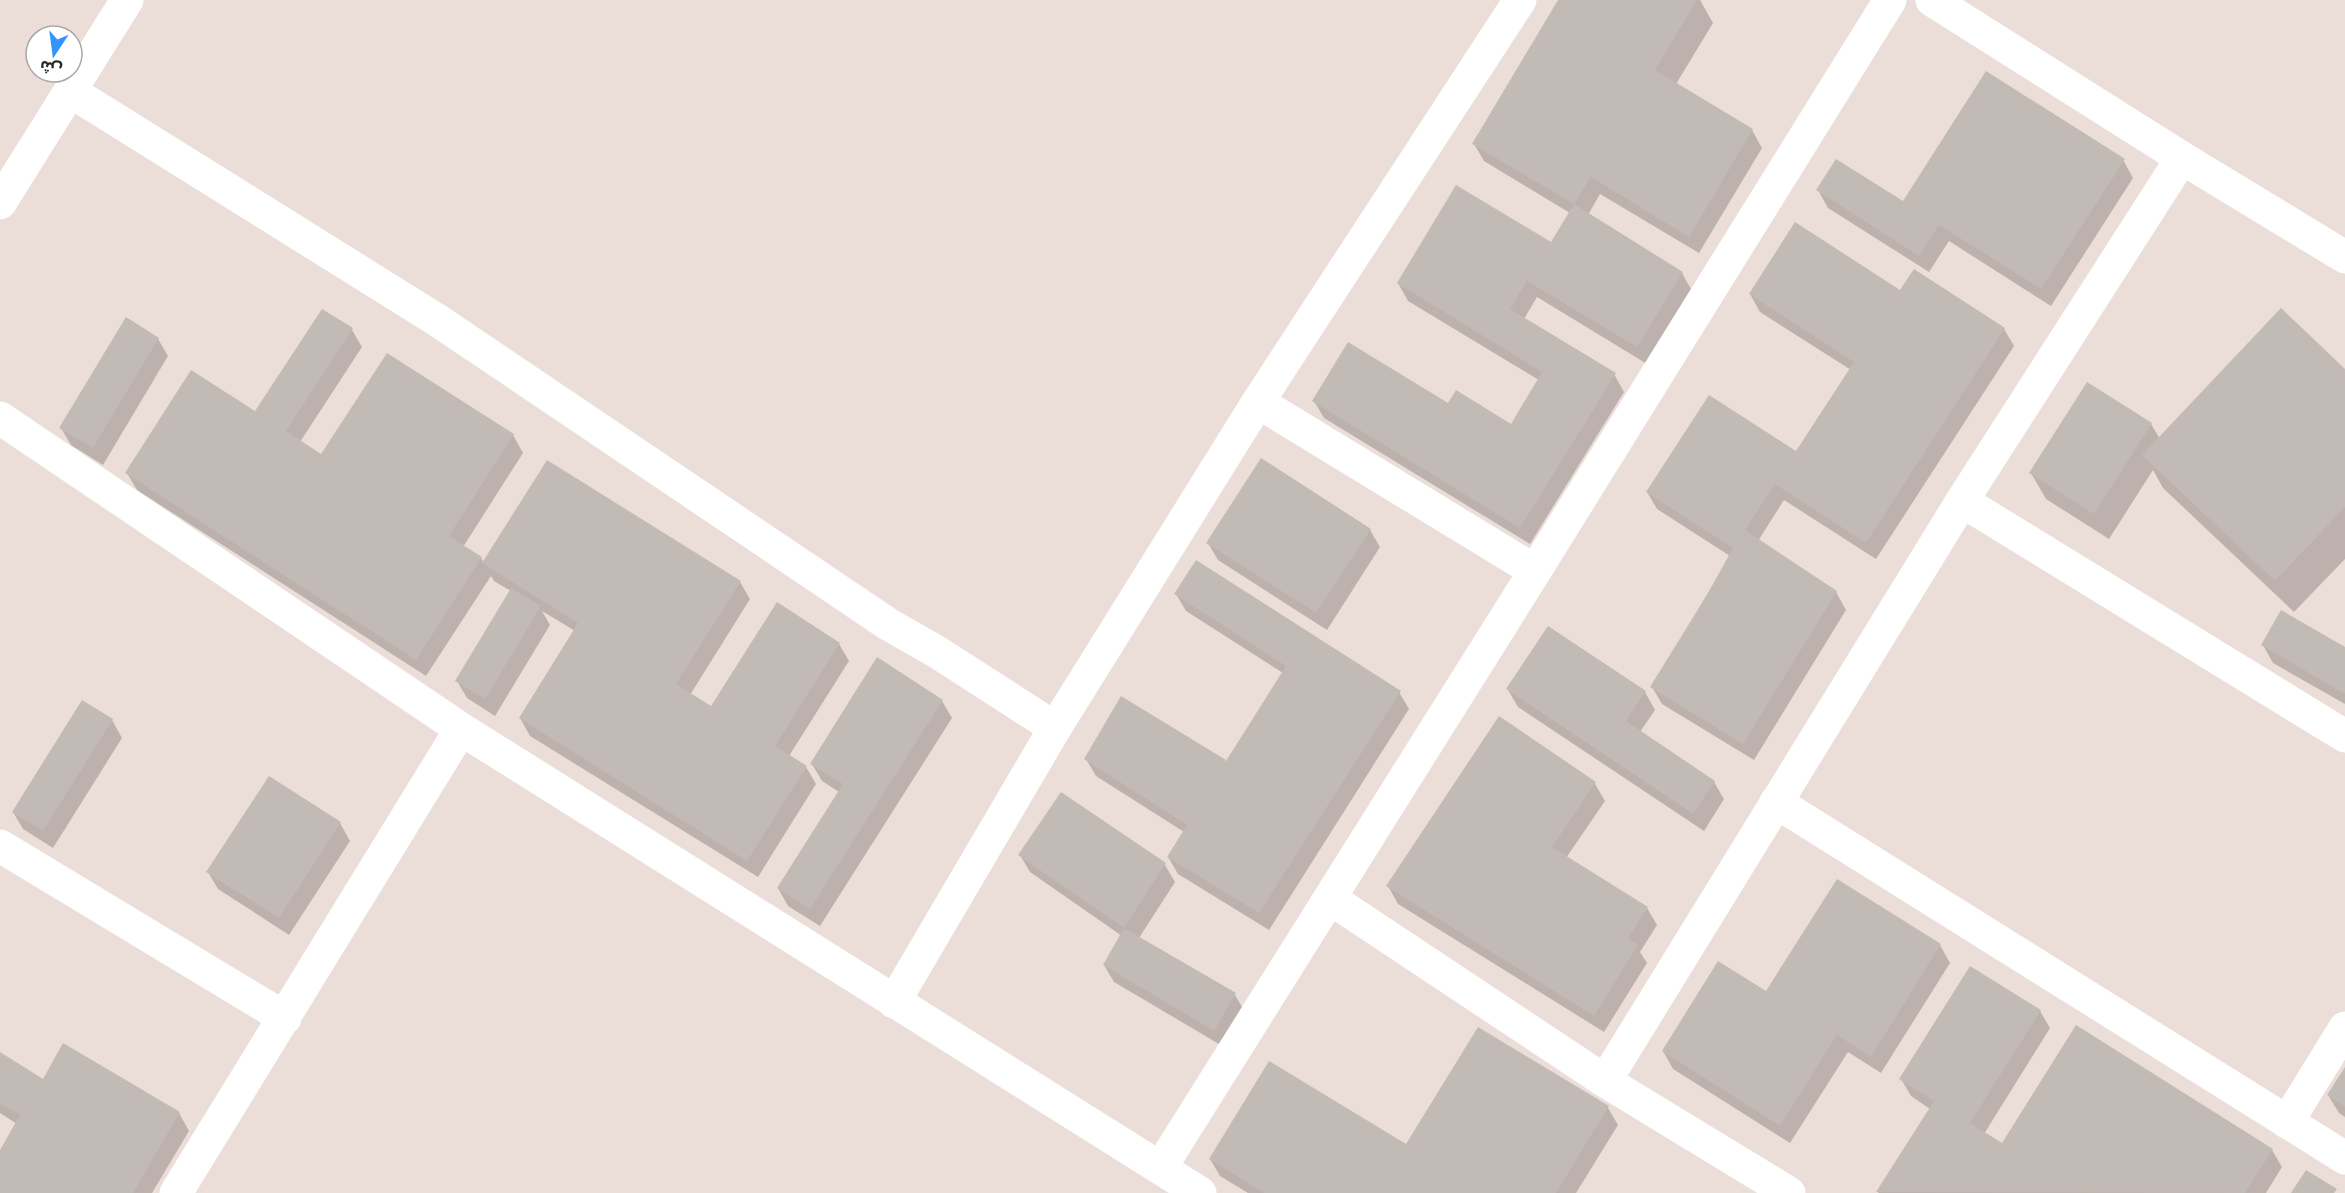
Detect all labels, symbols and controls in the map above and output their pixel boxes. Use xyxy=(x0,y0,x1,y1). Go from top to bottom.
north arrow xyxy=(24,24,84,84)
text: ش xyxy=(37,54,64,82)

